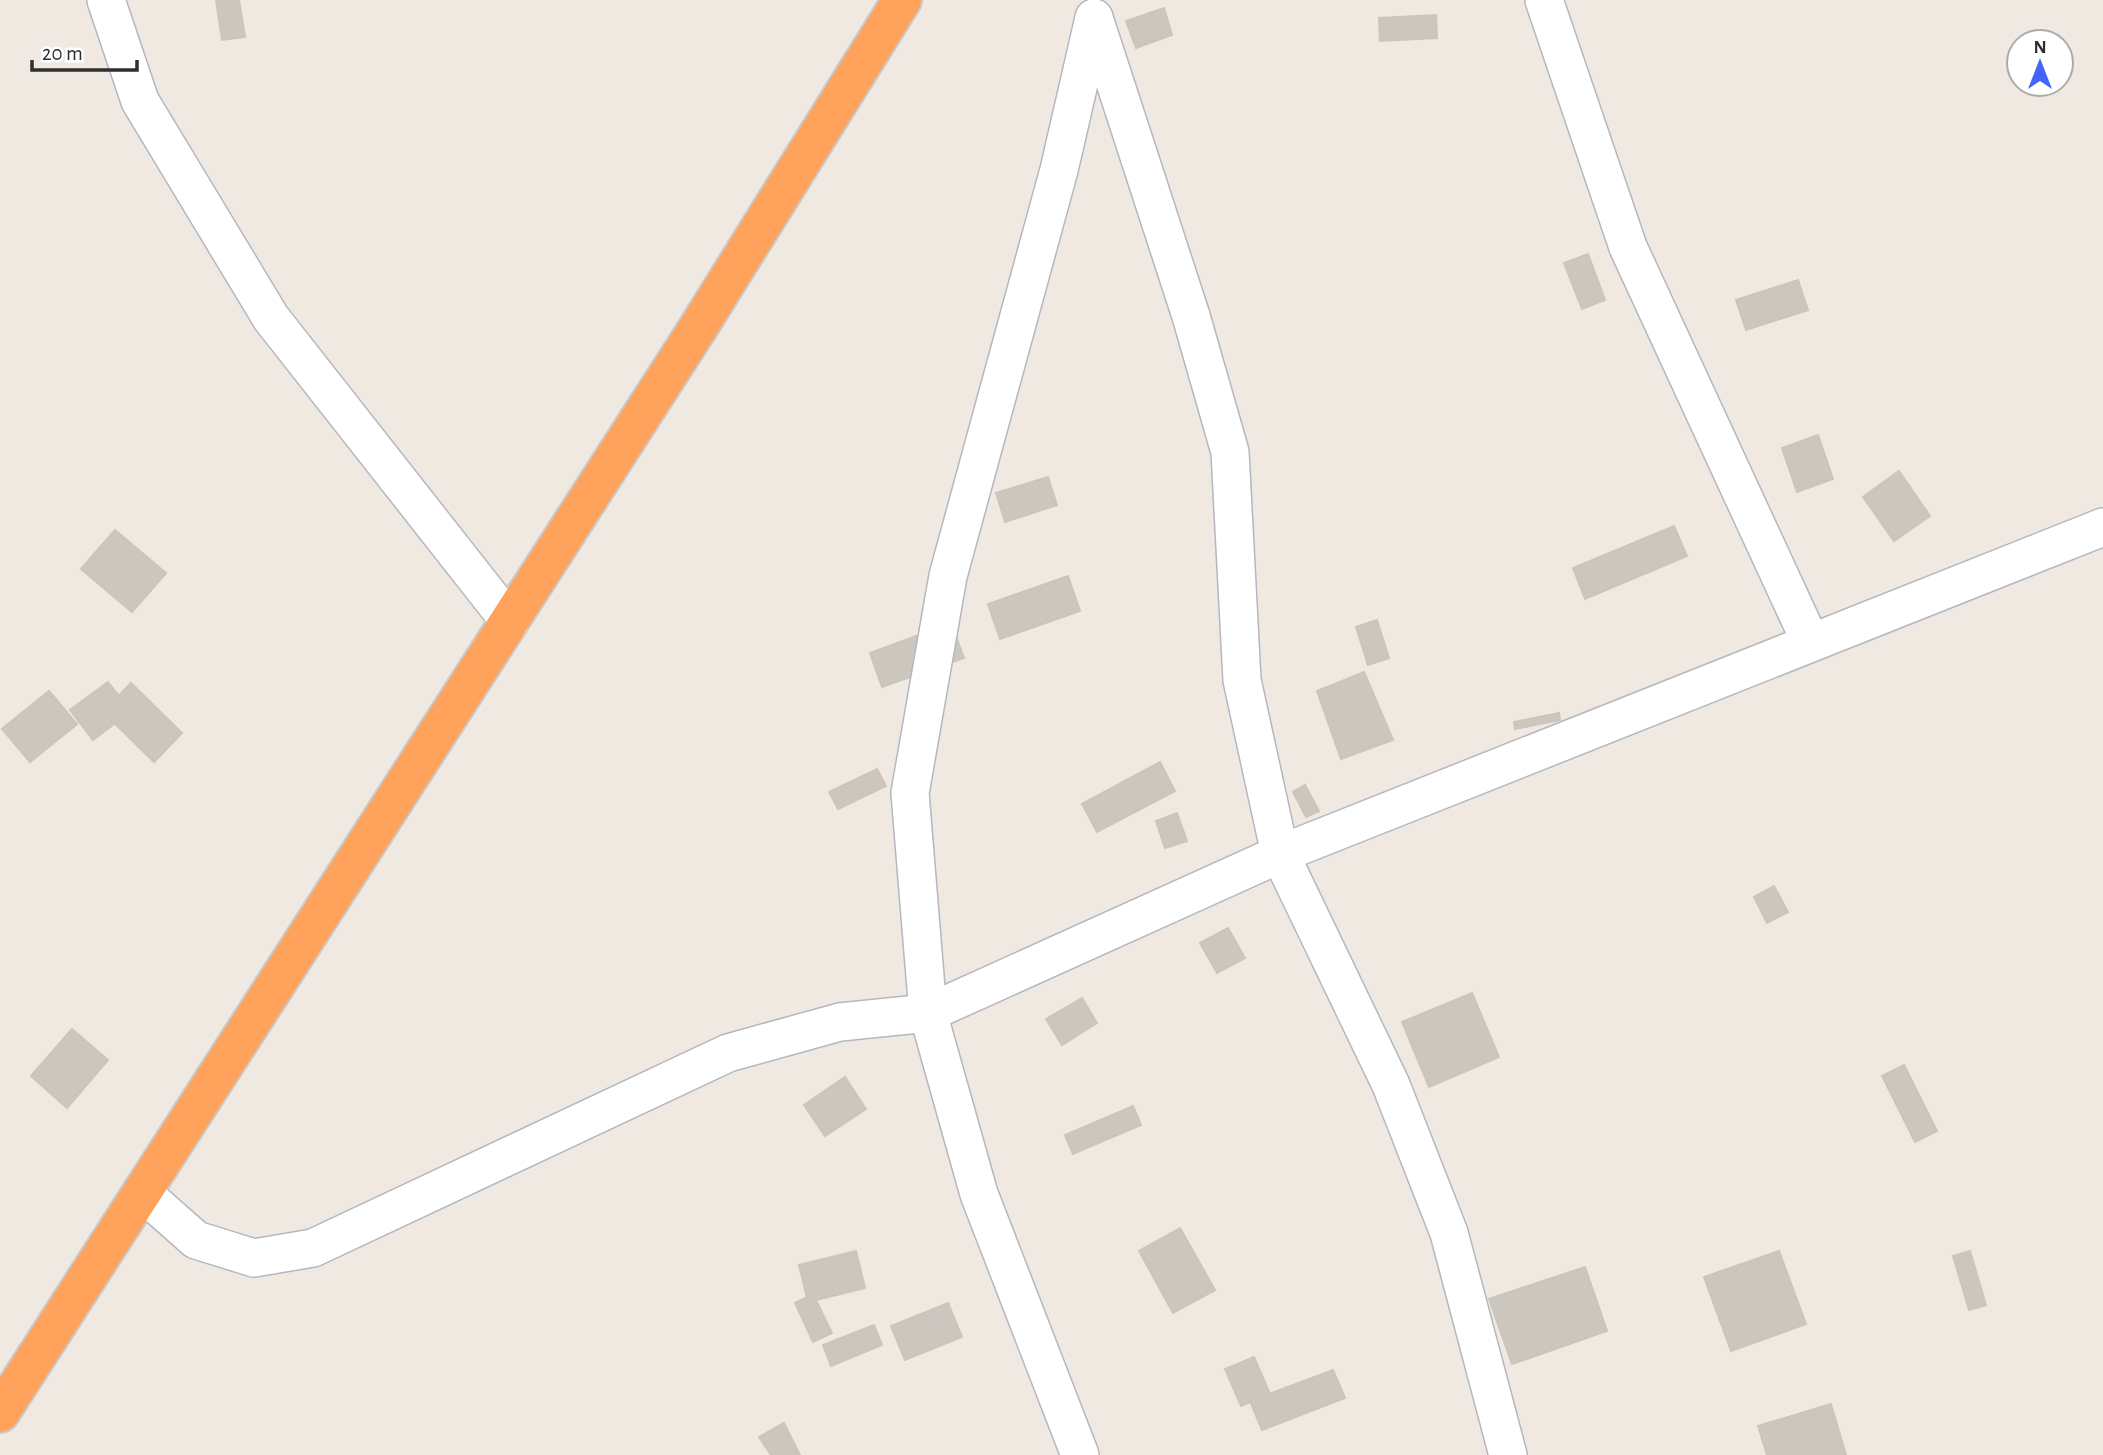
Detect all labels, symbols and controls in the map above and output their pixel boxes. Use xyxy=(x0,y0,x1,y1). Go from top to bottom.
scale bar xyxy=(32,28,136,72)
north arrow xyxy=(2005,28,2075,98)
text: N xyxy=(2033,38,2047,57)
text: 20 m xyxy=(42,43,83,64)

